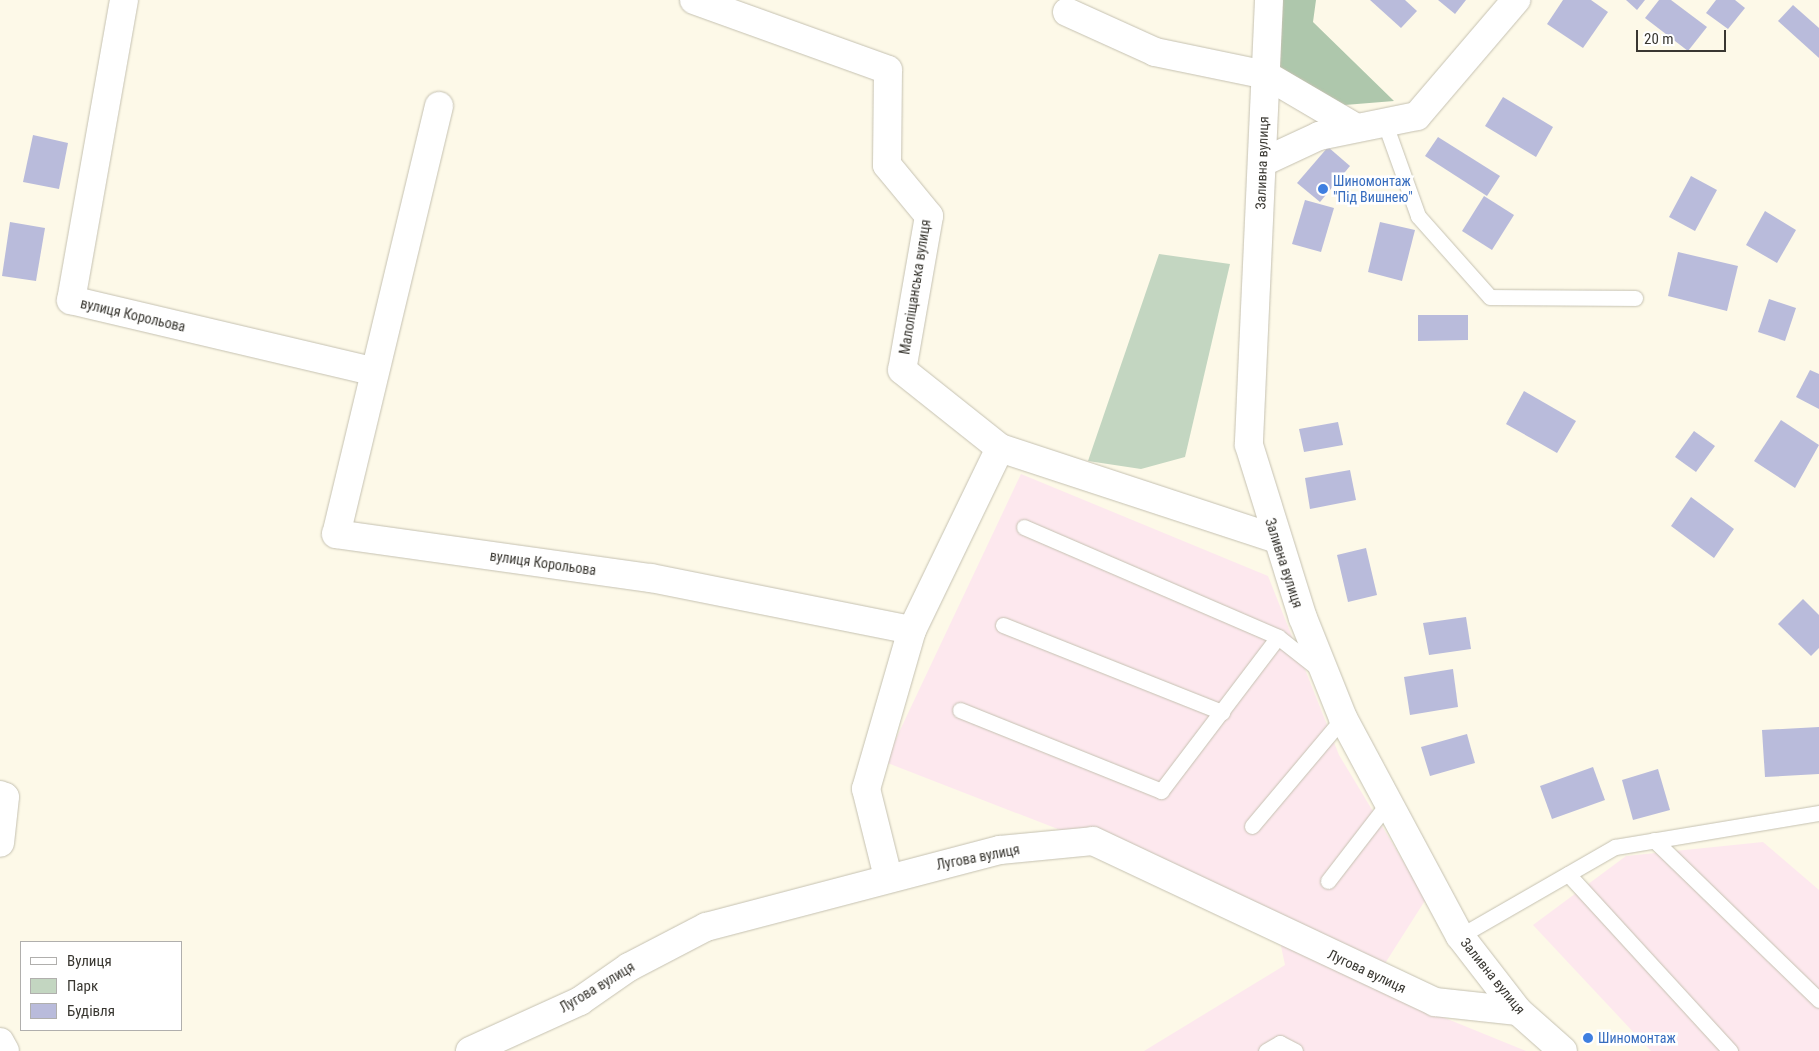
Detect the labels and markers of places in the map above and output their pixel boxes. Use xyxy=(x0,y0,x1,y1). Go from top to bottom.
place label: Шиномонтаж "Під Вишнею" xyxy=(1333,173,1413,206)
marker: Шиномонтаж "Під Вишнею" xyxy=(1317,183,1329,195)
place label: Шиномонтаж xyxy=(1598,1030,1676,1046)
marker: Шиномонтаж xyxy=(1582,1032,1594,1044)

